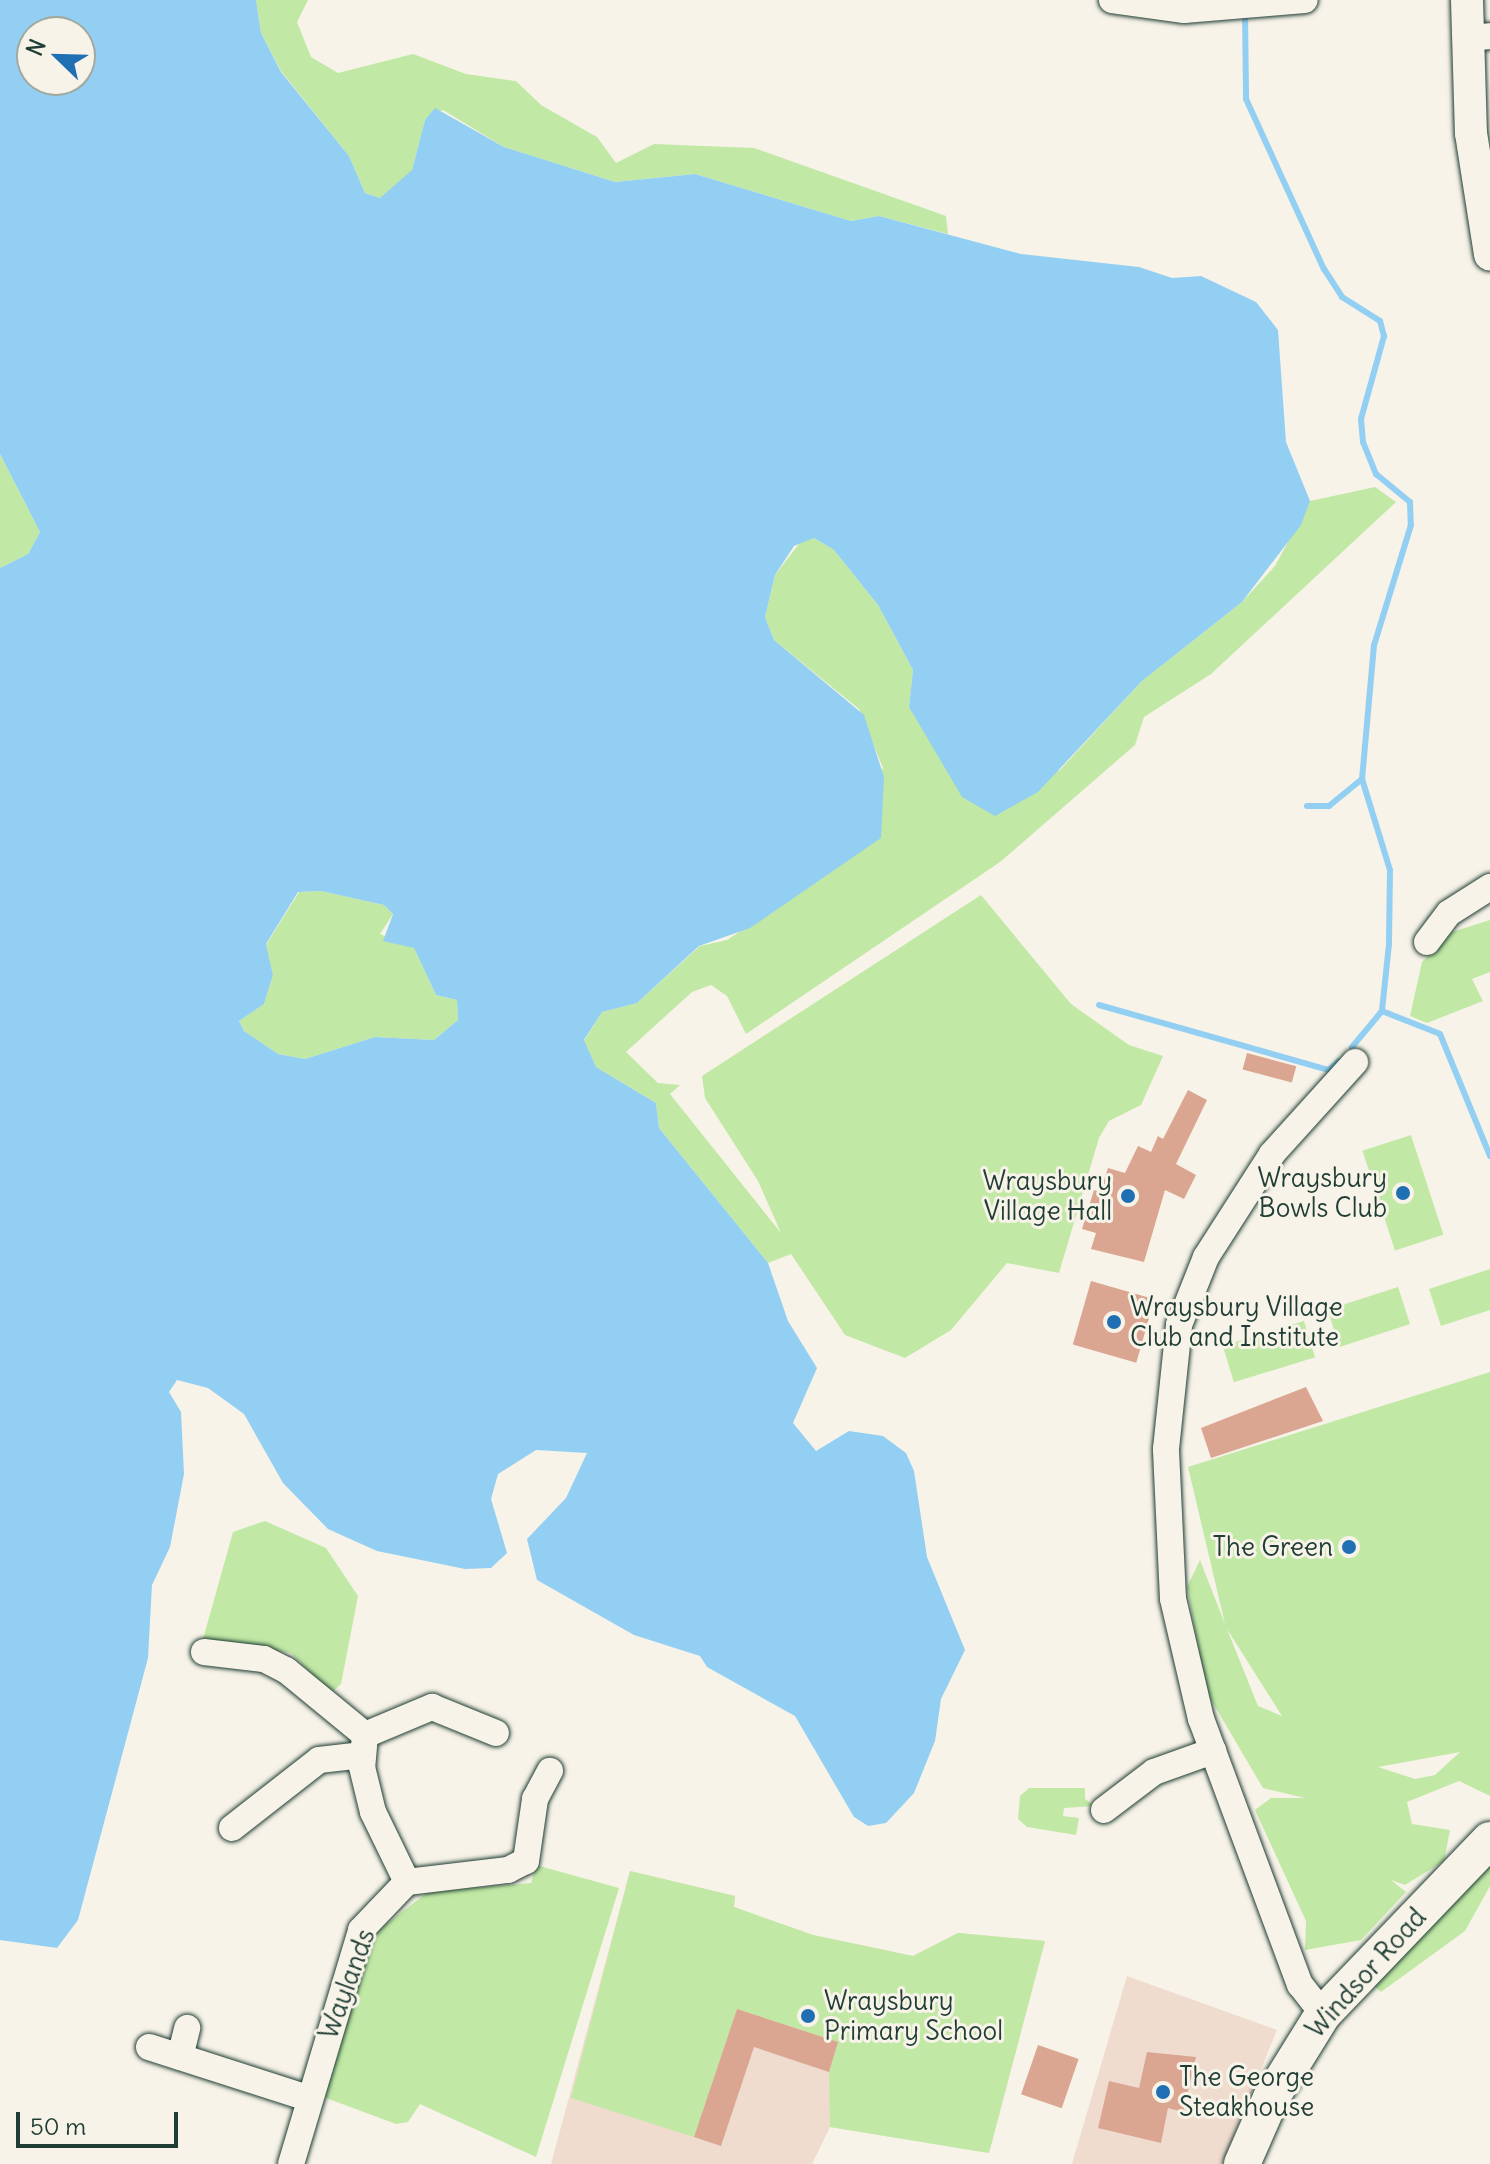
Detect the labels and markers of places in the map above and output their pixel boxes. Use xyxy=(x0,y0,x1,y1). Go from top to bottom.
place label: Wraysbury Bowls Club xyxy=(1257,1162,1387,1224)
place label: Wraysbury Village Hall xyxy=(982,1165,1112,1226)
marker: Wraysbury Bowls Club xyxy=(1394,1184,1412,1202)
marker: Wraysbury Village Hall xyxy=(1119,1187,1137,1205)
place label: Wraysbury Village Club and Institute xyxy=(1130,1291,1343,1352)
marker: Wraysbury Village Club and Institute xyxy=(1105,1313,1123,1331)
place label: The Green xyxy=(1213,1531,1333,1563)
marker: The Green xyxy=(1340,1538,1358,1556)
place label: Wraysbury Primary School xyxy=(824,1985,1003,2046)
marker: Wraysbury Primary School xyxy=(799,2007,817,2025)
place label: The George Steakhouse xyxy=(1179,2061,1314,2122)
marker: The George Steakhouse xyxy=(1154,2083,1172,2101)

